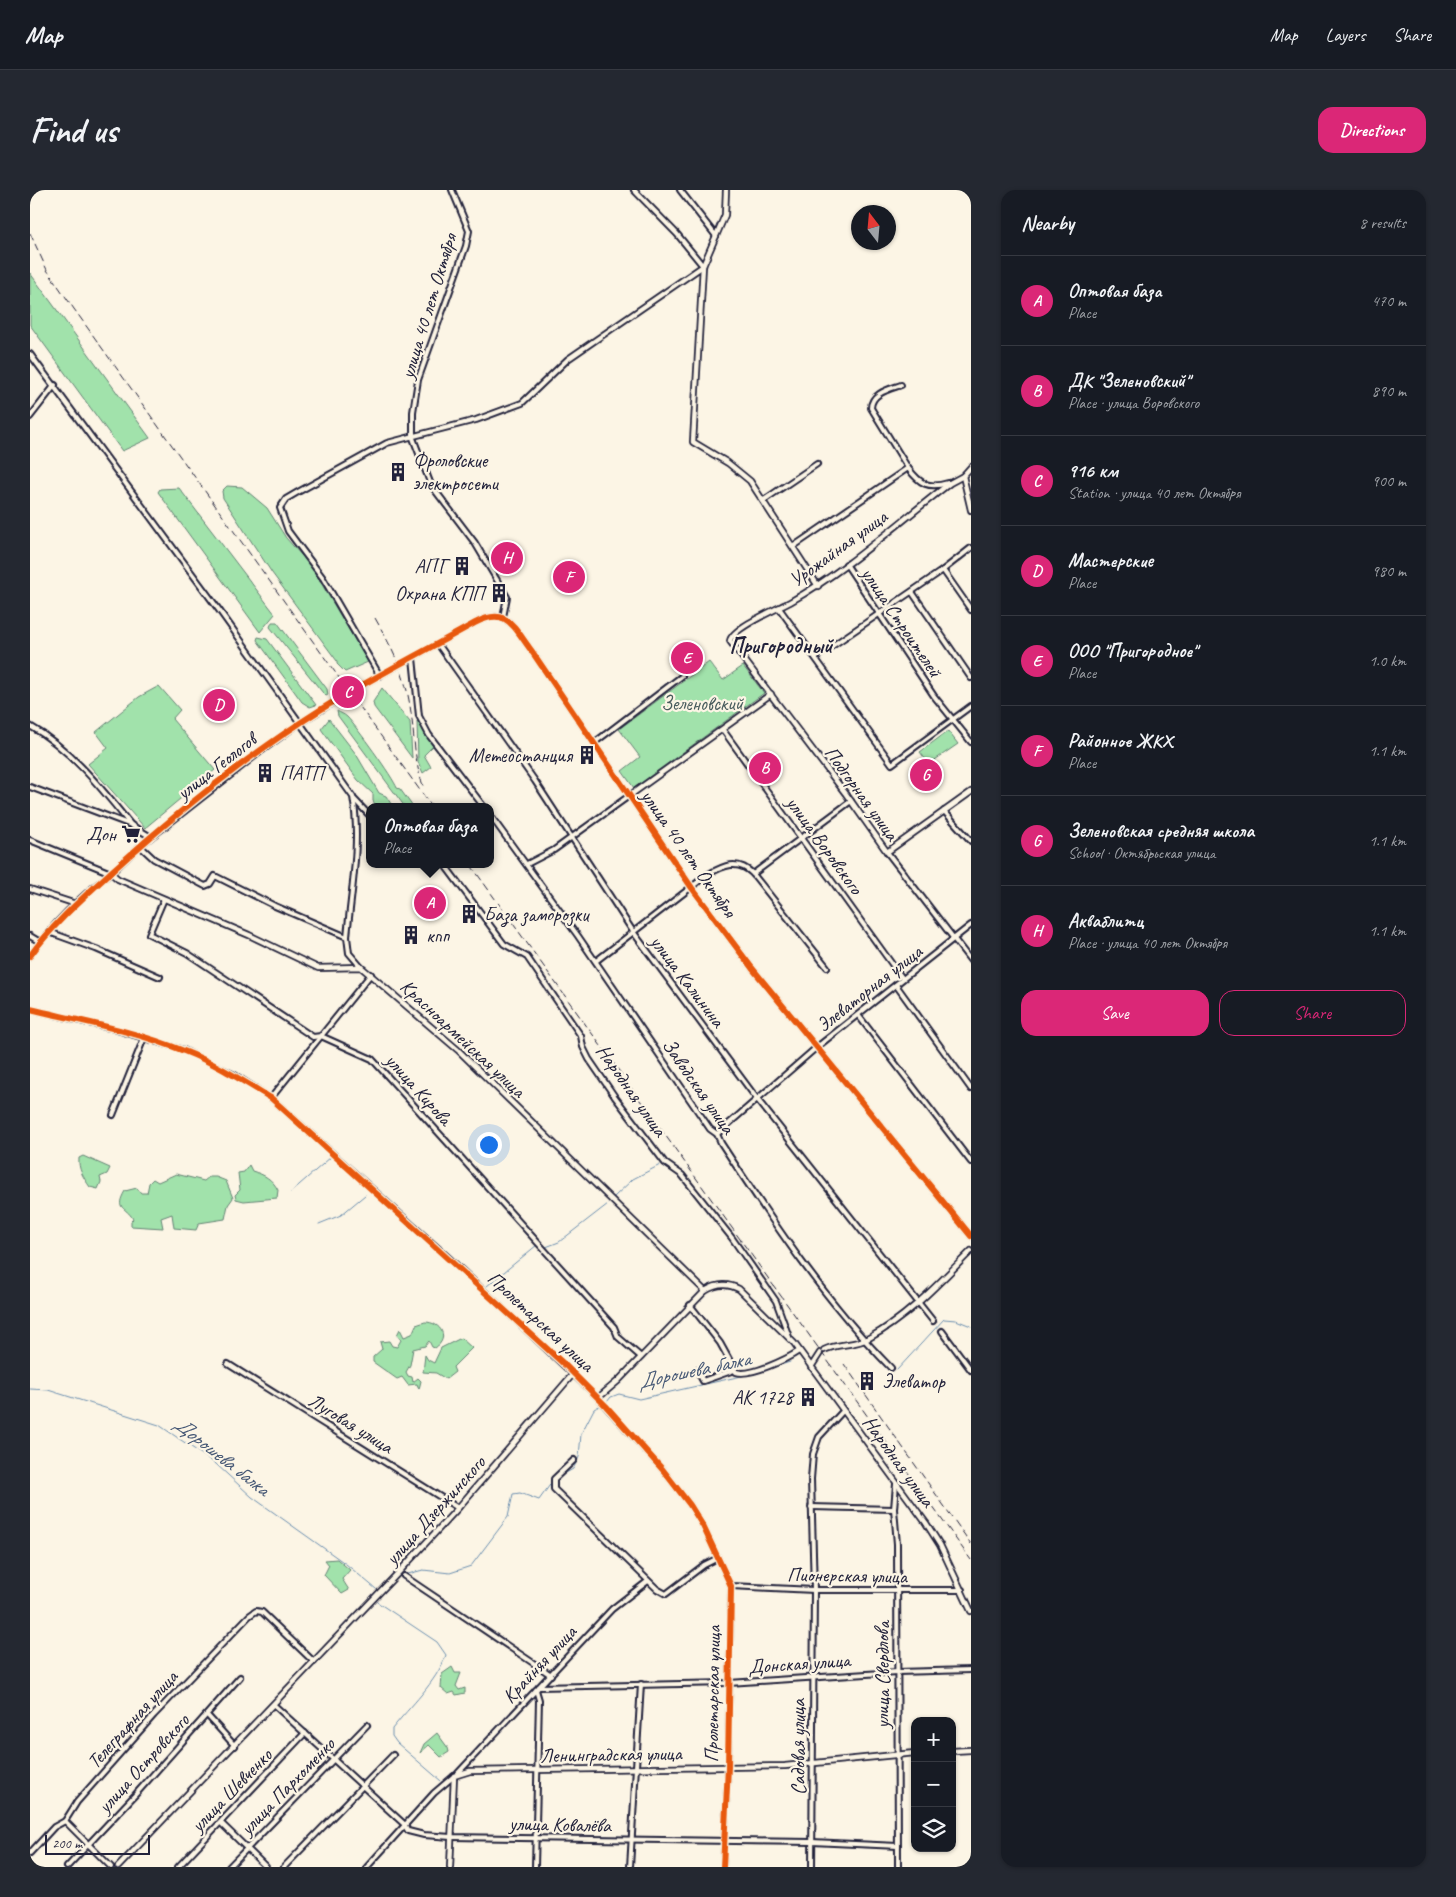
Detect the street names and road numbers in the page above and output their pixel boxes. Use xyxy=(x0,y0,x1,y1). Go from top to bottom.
street label: улица 40 лет Октября xyxy=(394,229,463,383)
street label: Урожайная улица xyxy=(784,503,894,592)
street label: улица Строителей xyxy=(855,562,949,683)
street label: улица Геологов xyxy=(171,726,264,806)
street label: Подгорная улица xyxy=(819,741,905,847)
street label: улица 40 лет Октября xyxy=(635,784,743,924)
street label: улица Воровского xyxy=(780,791,869,900)
street label: улица Калинина xyxy=(644,929,731,1033)
street label: Элеваторная улица xyxy=(811,938,929,1038)
street label: Красноармейская улица xyxy=(395,974,532,1104)
street label: Заводская улица xyxy=(657,1034,741,1140)
street label: Народная улица xyxy=(591,1039,673,1142)
street label: улица Кирова xyxy=(379,1047,459,1132)
street label: Пролетарская улица xyxy=(482,1266,601,1378)
street label: Луговая улица xyxy=(304,1388,399,1460)
street label: Народная улица xyxy=(857,1411,941,1513)
street label: улица Дзержинского xyxy=(379,1450,492,1571)
street label: Пионерская улица xyxy=(787,1562,909,1589)
street label: Крайняя улица xyxy=(497,1619,583,1709)
street label: улица Свердлова xyxy=(870,1620,895,1730)
street label: Пролетарская улица xyxy=(699,1623,726,1763)
street label: Донская улица xyxy=(747,1647,853,1680)
street label: Телеграфная улица xyxy=(82,1663,184,1774)
street label: Садовая улица xyxy=(786,1698,811,1795)
street label: улица Островского xyxy=(91,1708,195,1819)
street label: улица Пархоменко xyxy=(234,1732,341,1841)
street label: Ленинградская улица xyxy=(540,1741,684,1768)
street label: улица Шевченко xyxy=(185,1743,278,1838)
street label: улица Ковалёва xyxy=(508,1811,612,1838)

